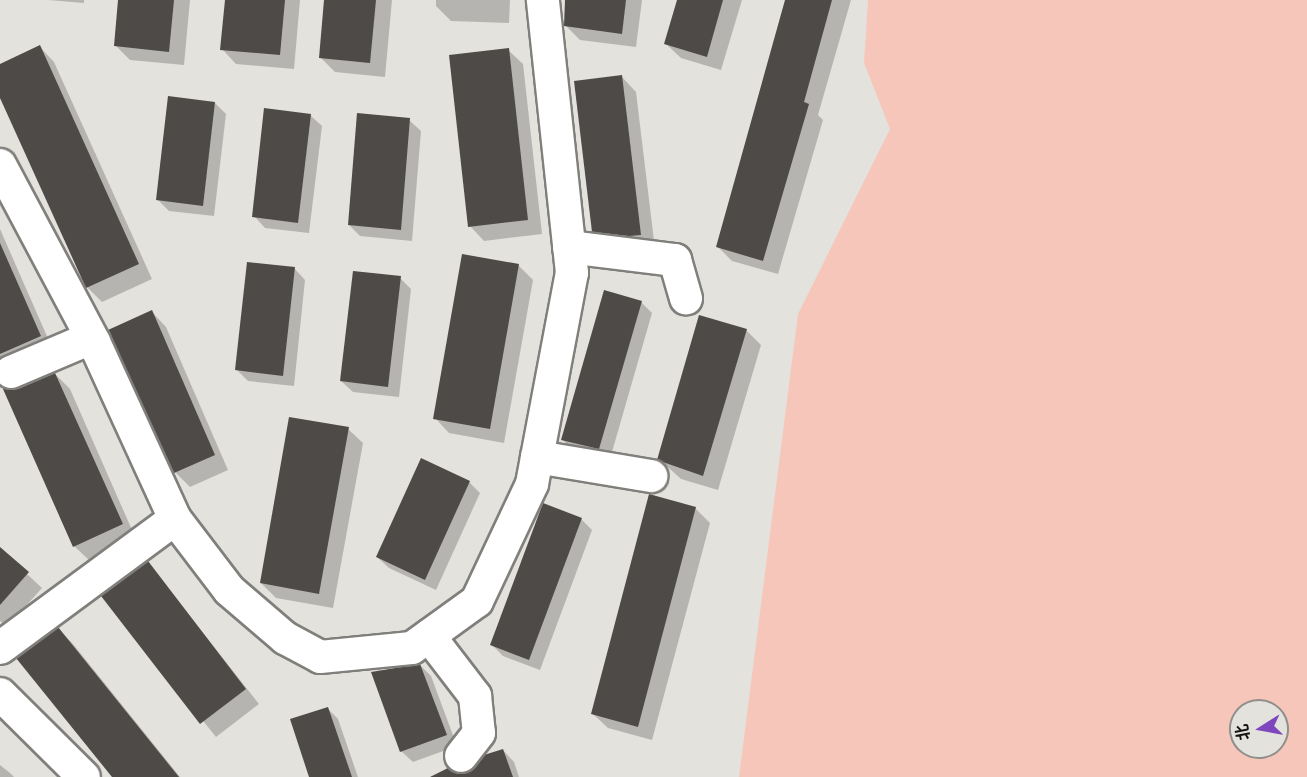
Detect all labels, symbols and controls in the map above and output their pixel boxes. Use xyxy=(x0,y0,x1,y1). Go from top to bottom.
north arrow xyxy=(1229,699,1289,759)
text: 北 xyxy=(1232,722,1254,742)

